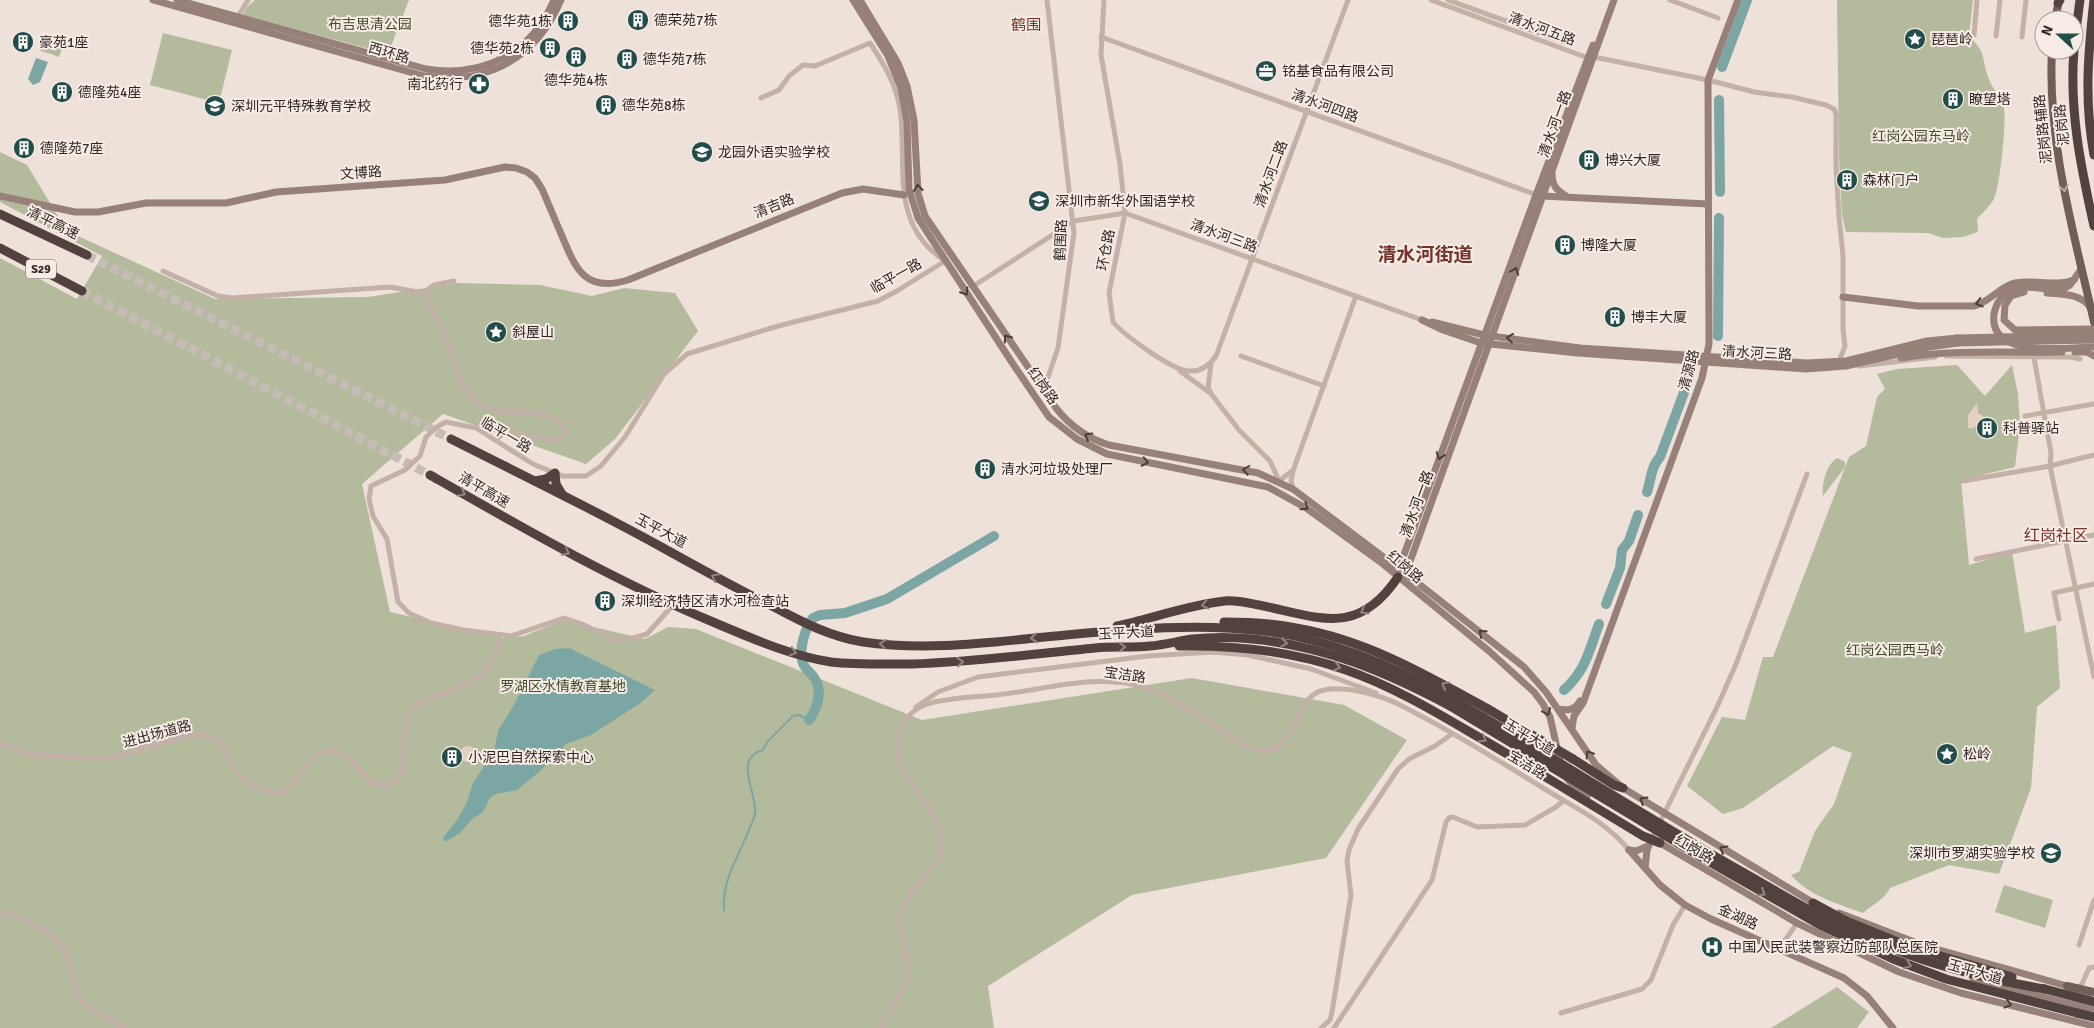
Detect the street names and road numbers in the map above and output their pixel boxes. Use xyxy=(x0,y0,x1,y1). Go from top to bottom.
street label: 清水河五路 xyxy=(1506,9,1578,49)
street label: 西环路 xyxy=(366,39,412,67)
street label: 清水河四路 xyxy=(1289,86,1361,126)
street label: 清水河一路 xyxy=(1535,88,1575,160)
street label: 泥岗路辅路 xyxy=(2031,93,2055,165)
street label: 泥岗路 xyxy=(2051,103,2073,147)
street label: 清水河二路 xyxy=(1251,138,1291,210)
street label: 文博路 xyxy=(339,163,383,183)
street label: 清吉路 xyxy=(751,190,797,222)
street label: 清平高速 xyxy=(24,203,82,243)
street label: 清水河三路 xyxy=(1188,216,1260,256)
street label: 鹤围路 xyxy=(1051,219,1071,261)
street label: 环仓路 xyxy=(1094,228,1118,272)
street label: 临平一路 xyxy=(867,255,925,297)
road number: S29 xyxy=(26,260,56,278)
street label: 清水河三路 xyxy=(1722,343,1792,363)
street label: 清源路 xyxy=(1675,348,1703,392)
street label: 红岗路 xyxy=(1024,364,1062,408)
street label: 临平一路 xyxy=(478,413,534,457)
street label: 清水河一路 xyxy=(1397,468,1437,540)
street label: 清平高速 xyxy=(456,469,512,511)
street label: 玉平大道 xyxy=(632,510,690,552)
street label: 红岗路 xyxy=(1383,547,1427,587)
street label: 玉平大道 xyxy=(1098,623,1154,643)
street label: 宝洁路 xyxy=(1103,664,1147,686)
street label: 玉平大道 xyxy=(1501,715,1557,759)
street label: 进出场道路 xyxy=(121,717,193,751)
street label: 宝洁路 xyxy=(1505,747,1549,783)
street label: 红岗路 xyxy=(1672,831,1716,867)
street label: 金湖路 xyxy=(1715,901,1761,933)
street label: 玉平大道 xyxy=(1946,956,2004,988)

